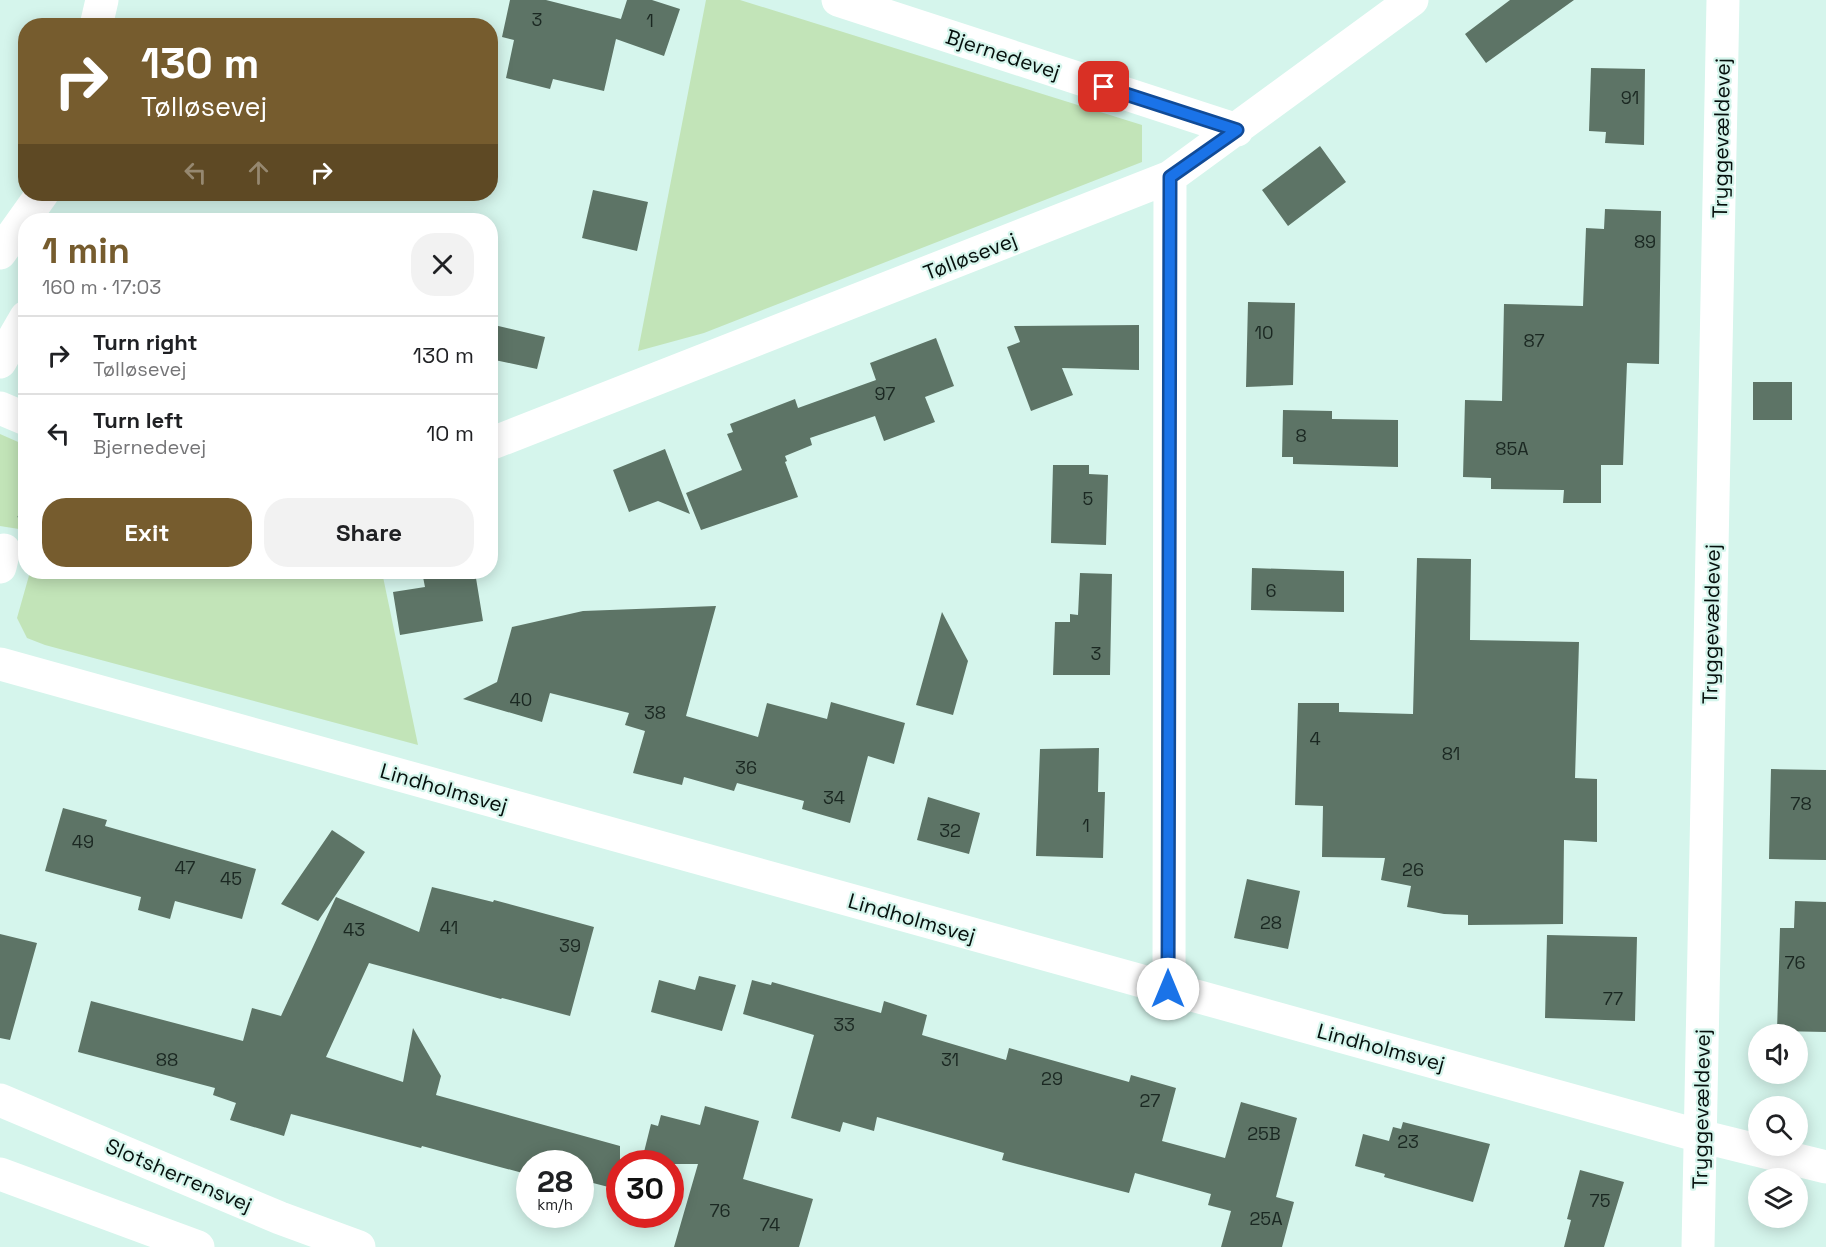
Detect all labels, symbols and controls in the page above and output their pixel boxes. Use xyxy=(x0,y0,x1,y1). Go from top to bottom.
house number: 3 xyxy=(532,8,542,31)
house number: 1 xyxy=(646,9,654,32)
street label: Bjernedevej xyxy=(942,23,1064,85)
text: 130 m xyxy=(141,37,259,90)
icon: right xyxy=(42,42,120,120)
street label: Tryggevældevej xyxy=(1706,58,1736,218)
pin xyxy=(1078,61,1129,112)
icon: arrive xyxy=(1087,70,1120,103)
house number: 91 xyxy=(1621,86,1639,109)
text: Tølløsevej xyxy=(141,89,267,124)
icon: left xyxy=(179,156,212,189)
icon: ahead xyxy=(242,156,275,189)
icon: right xyxy=(305,156,338,189)
street label: Tølløsevej xyxy=(919,226,1021,286)
text: 1 min xyxy=(42,228,130,274)
house number: 89 xyxy=(1634,230,1656,253)
button: close xyxy=(411,233,474,296)
text: 160 m · 17:03 xyxy=(42,274,161,300)
house number: 10 xyxy=(1254,321,1274,344)
text: Turn right xyxy=(93,328,198,356)
house number: 87 xyxy=(1523,329,1545,352)
icon: right xyxy=(42,339,75,372)
text: 130 m xyxy=(413,341,474,369)
text: Tølløsevej xyxy=(93,356,186,382)
house number: 97 xyxy=(875,382,895,405)
text: Turn left xyxy=(93,406,183,434)
icon: left xyxy=(42,417,75,450)
text: 10 m xyxy=(426,419,474,447)
house number: 8 xyxy=(1295,424,1307,447)
text: Bjernedevej xyxy=(93,434,206,460)
house number: 85A xyxy=(1495,437,1529,460)
house number: 5 xyxy=(1083,487,1093,510)
button: Exit xyxy=(42,498,252,567)
button: Share xyxy=(264,498,474,567)
street label: Tryggevældevej xyxy=(1696,544,1726,704)
house number: 6 xyxy=(1265,579,1277,602)
house number: 3 xyxy=(1091,642,1101,665)
house number: 40 xyxy=(510,688,532,711)
house number: 38 xyxy=(644,701,666,724)
house number: 4 xyxy=(1309,727,1321,750)
house number: 81 xyxy=(1442,742,1460,765)
house number: 36 xyxy=(735,756,757,779)
street label: Lindholmsvej xyxy=(377,757,511,819)
house number: 34 xyxy=(823,786,845,809)
house number: 78 xyxy=(1790,792,1812,815)
house number: 1 xyxy=(1082,814,1090,837)
house number: 32 xyxy=(939,819,961,842)
house number: 49 xyxy=(72,830,94,853)
house number: 47 xyxy=(175,856,195,879)
house number: 26 xyxy=(1402,858,1424,881)
house number: 45 xyxy=(220,867,242,890)
street label: Lindholmsvej xyxy=(845,887,979,949)
house number: 28 xyxy=(1260,911,1282,934)
house number: 41 xyxy=(440,916,458,939)
house number: 43 xyxy=(343,918,365,941)
house number: 39 xyxy=(559,934,581,957)
house number: 76 xyxy=(1784,951,1806,974)
position arrow xyxy=(1136,957,1200,1021)
house number: 77 xyxy=(1603,987,1623,1010)
house number: 33 xyxy=(833,1013,855,1036)
street label: Lindholmsvej xyxy=(1314,1017,1448,1077)
map controls xyxy=(1748,1024,1808,1228)
button: sound xyxy=(1748,1024,1808,1084)
street label: Tryggevældevej xyxy=(1686,1029,1716,1189)
house number: 88 xyxy=(156,1048,178,1071)
house number: 31 xyxy=(941,1048,959,1071)
house number: 29 xyxy=(1041,1067,1063,1090)
house number: 27 xyxy=(1140,1089,1160,1112)
button: search xyxy=(1748,1096,1808,1156)
house number: 25B xyxy=(1247,1122,1281,1145)
house number: 23 xyxy=(1397,1130,1419,1153)
street label: Slotsherrensvej xyxy=(102,1132,256,1218)
speed limit sign: 30 xyxy=(606,1150,684,1228)
text: 28 xyxy=(537,1162,573,1201)
button: layers xyxy=(1748,1168,1808,1228)
house number: 75 xyxy=(1590,1189,1610,1212)
text: km/h xyxy=(537,1195,573,1214)
house number: 76 xyxy=(709,1199,731,1222)
house number: 25A xyxy=(1250,1207,1282,1230)
house number: 74 xyxy=(760,1213,780,1236)

